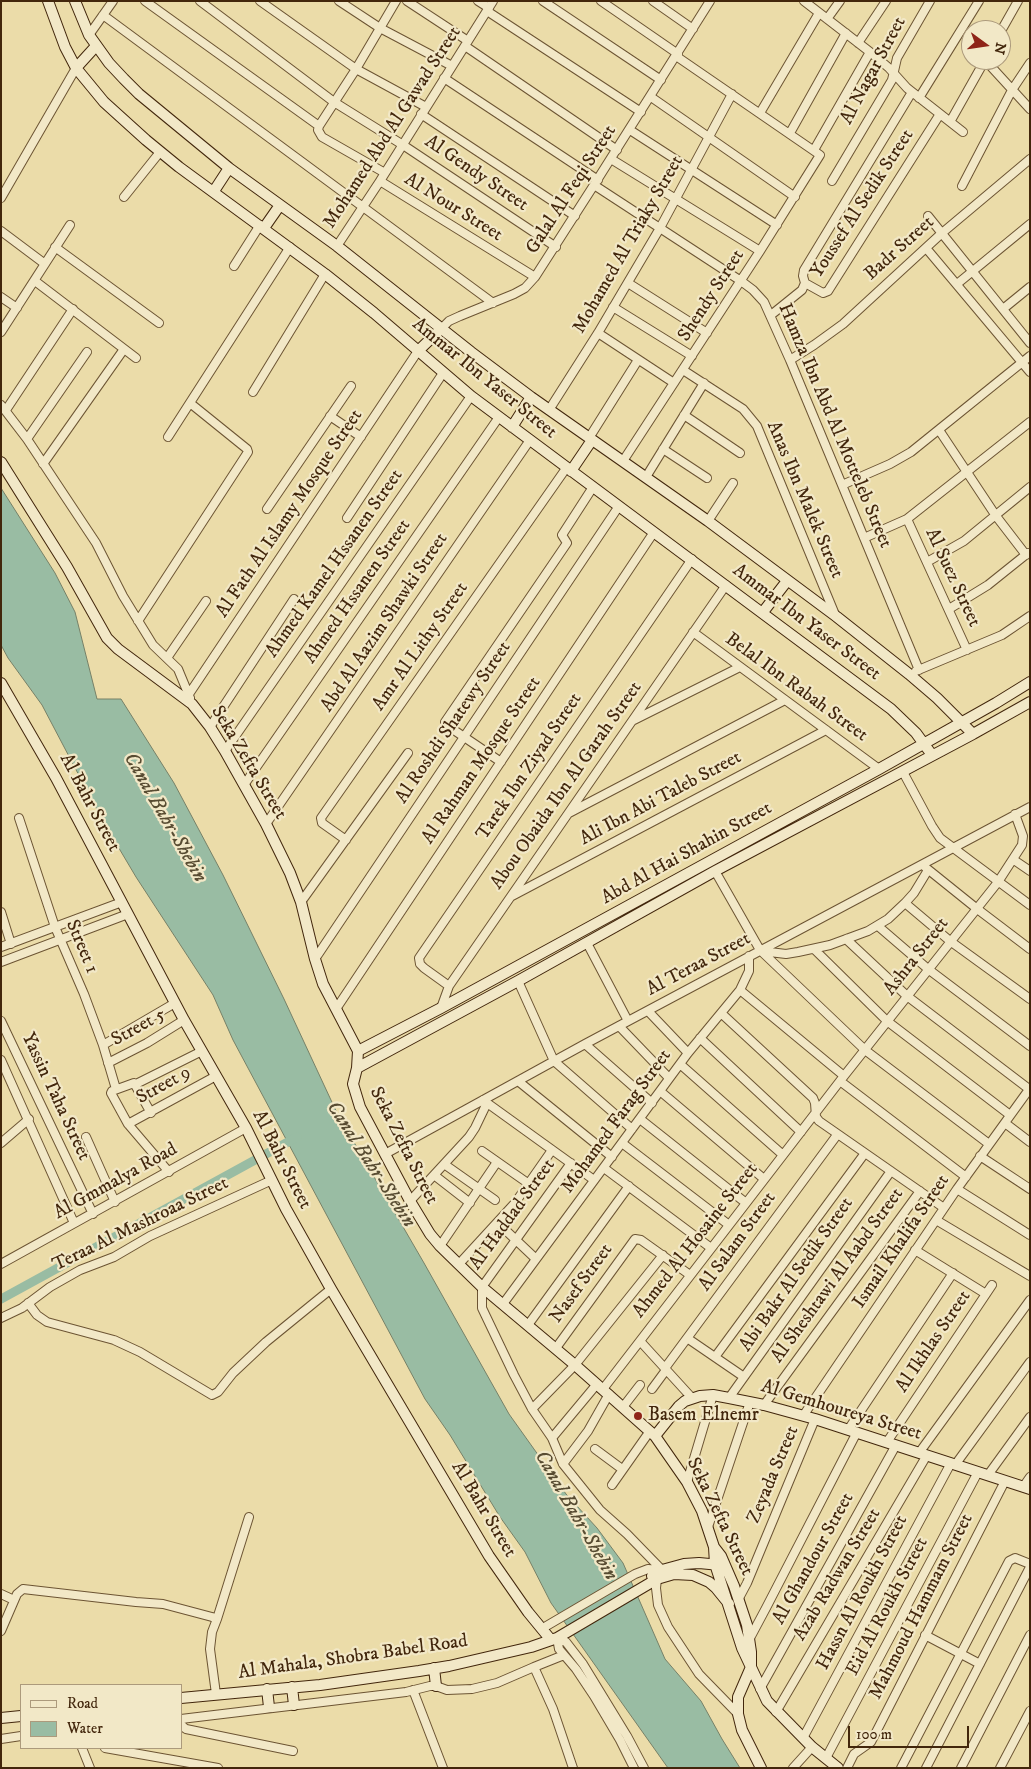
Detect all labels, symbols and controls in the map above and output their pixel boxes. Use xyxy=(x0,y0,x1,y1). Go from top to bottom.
street label: Al Nagar Street xyxy=(836,13,912,129)
north arrow xyxy=(961,20,1011,70)
street label: Mohamed Abd Al Gawad Street xyxy=(319,23,467,233)
text: N xyxy=(989,41,1010,56)
street label: Galal Al Feqi Street xyxy=(522,121,622,259)
street label: Youssef Al Sedik Street xyxy=(806,126,920,282)
street label: Al Gendy Street xyxy=(420,131,532,217)
street label: Mohamed Al Triaky Street xyxy=(569,152,689,338)
street label: Al Nour Street xyxy=(400,169,506,247)
street label: Badr Street xyxy=(861,212,939,286)
street label: Shendy Street xyxy=(674,246,750,346)
street label: Hamza Ibn Abd Al Motteleb Street xyxy=(772,300,896,552)
street label: Ammar Ibn Yaser Street xyxy=(407,314,561,444)
street label: Al Fath Al Islamy Mosque Street xyxy=(212,406,368,622)
street label: Anas Ibn Malek Street xyxy=(761,418,847,582)
street label: Ahmed Kamel Hssanen Street xyxy=(261,466,409,662)
street label: Ahmed Hssanen Street xyxy=(300,515,416,669)
street label: Al Suez Street xyxy=(919,525,985,631)
street label: Abd Al Aazim Shawki Street xyxy=(316,529,454,717)
street label: Ammar Ibn Yaser Street xyxy=(727,560,885,686)
street label: Amr Al Lithy Street xyxy=(368,578,474,716)
street label: Belal Ibn Rabah Street xyxy=(720,629,872,747)
street label: Al Roshdi Shatewy Street xyxy=(391,638,517,808)
street label: Al Rahman Mosque Street xyxy=(417,673,547,849)
street label: Abou Obaida Ibn Al Garah Street xyxy=(486,678,648,894)
street label: Tarek Ibn Ziyad Street xyxy=(472,689,588,845)
street label: Seka Zefta Street xyxy=(205,702,291,824)
street label: Ali Ibn Abi Taleb Street xyxy=(576,747,746,851)
water label: Canal Bahr-Shebin xyxy=(117,749,211,887)
street label: Al Bahr Street xyxy=(54,750,124,856)
street label: Abd Al Hai Shahin Street xyxy=(598,798,776,910)
street label: Ashra Street xyxy=(880,914,954,1000)
street label: Street 1 xyxy=(60,917,102,977)
street label: Al Teraa Street xyxy=(643,928,755,1002)
street label: Street 5 xyxy=(108,1004,170,1052)
street label: Yassin Taha Street xyxy=(15,1030,95,1164)
street label: Mohamed Farag Street xyxy=(557,1046,677,1198)
street label: Street 9 xyxy=(133,1062,195,1110)
street label: Seka Zefta Street xyxy=(364,1083,442,1209)
water label: Canal Bahr-Shebin xyxy=(320,1097,420,1233)
street label: Al Bahr Street xyxy=(246,1107,316,1213)
street label: Al Gmmalya Road xyxy=(50,1139,182,1225)
street label: Al Haddad Street xyxy=(465,1155,561,1275)
street label: Ahmed Al Hosaine Street xyxy=(628,1159,764,1323)
street label: Ismail Khalifa Street xyxy=(849,1171,955,1313)
street label: Teraa Al Mashroaa Street xyxy=(49,1173,233,1277)
street label: Al Sheshtawi Al Aabd Street xyxy=(767,1184,909,1368)
street label: Al Salam Street xyxy=(694,1188,782,1296)
street label: Abi Bakr Al Sedik Street xyxy=(735,1193,859,1357)
street label: Nasef Street xyxy=(546,1240,618,1328)
street label: Al Ikhlas Street xyxy=(891,1287,977,1397)
street label: Al Gemhoureya Street xyxy=(758,1376,924,1446)
place label: Basem Elnemr xyxy=(648,1405,759,1427)
marker: Basem Elnemr xyxy=(632,1410,644,1422)
street label: Zeyada Street xyxy=(743,1423,805,1527)
water label: Canal Bahr-Shebin xyxy=(528,1447,622,1585)
street label: Seka Zefta Street xyxy=(681,1454,757,1580)
street label: Al Bahr Street xyxy=(445,1458,521,1562)
street label: Al Ghandour Street xyxy=(768,1489,860,1629)
street label: Azab Radwan Street xyxy=(789,1505,887,1645)
street label: Mahmoud Hammam Street xyxy=(865,1510,979,1704)
street label: Hassn Al Roukh Street xyxy=(813,1512,913,1674)
street label: Eid Al Roukh Street xyxy=(842,1534,934,1680)
street label: Al Mahala, Shobra Babel Road xyxy=(237,1631,469,1685)
legend xyxy=(20,1684,182,1749)
text: Road xyxy=(67,1694,98,1713)
scale bar xyxy=(851,1716,972,1748)
text: Water xyxy=(67,1719,103,1738)
text: 100 m xyxy=(856,1725,892,1744)

